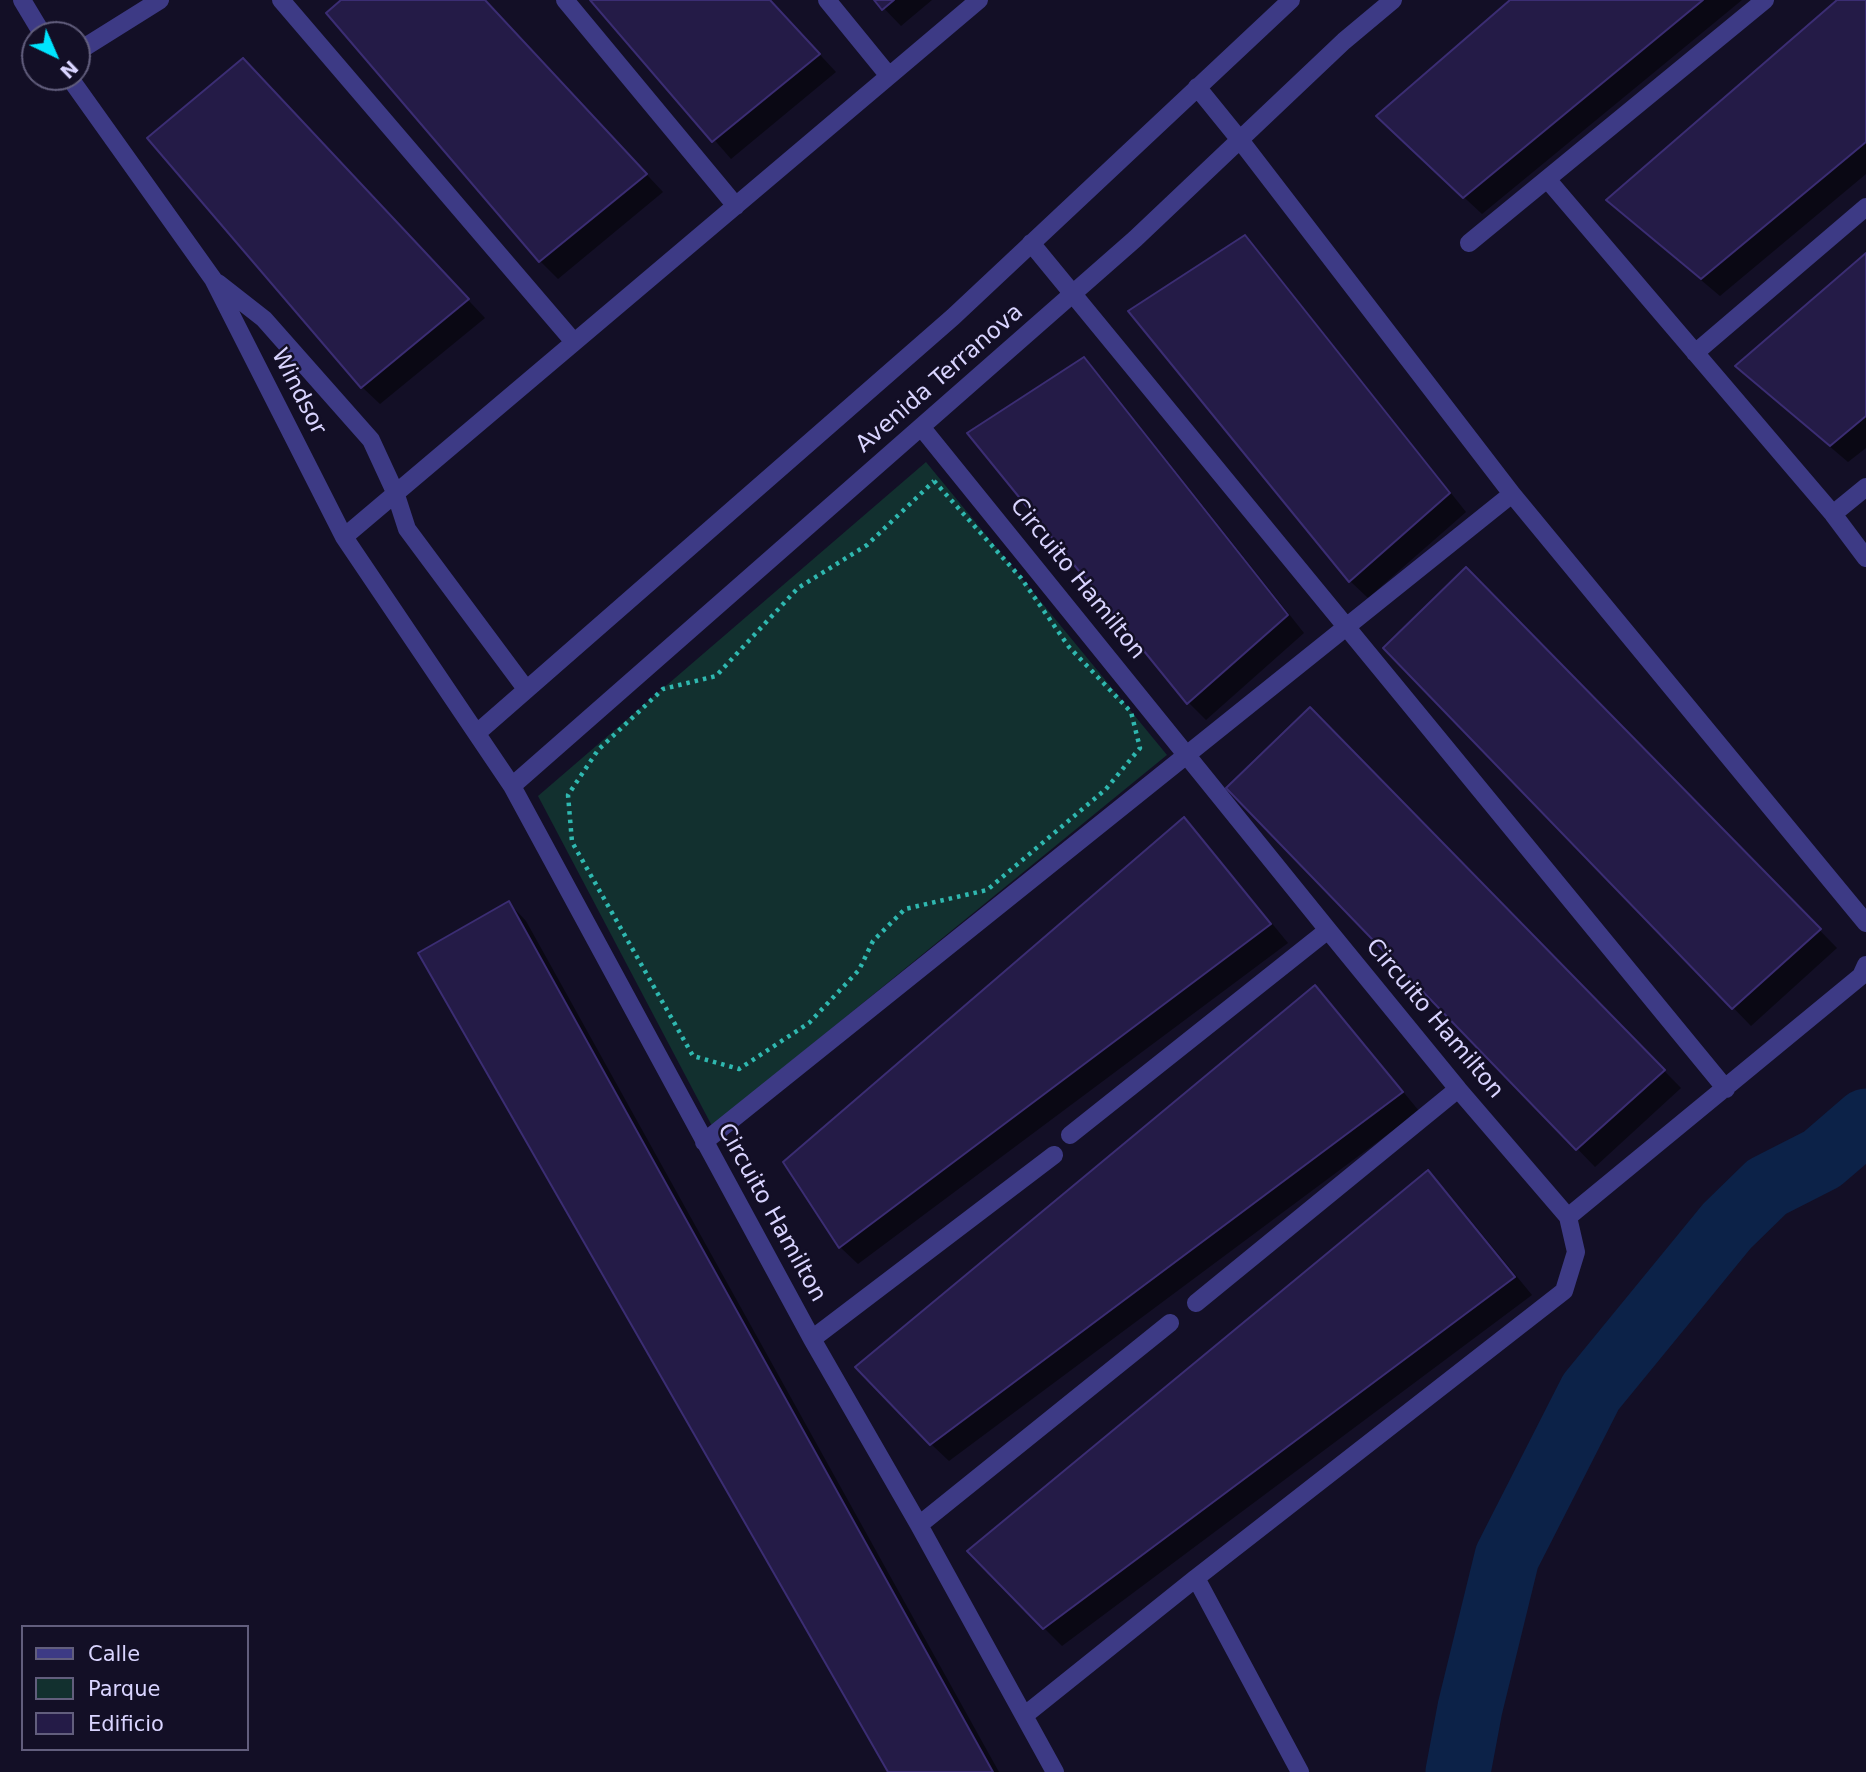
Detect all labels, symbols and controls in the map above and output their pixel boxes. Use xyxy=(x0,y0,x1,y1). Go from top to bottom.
north arrow xyxy=(21,21,91,91)
text: N xyxy=(56,56,83,83)
street label: Avenida Terranova xyxy=(851,299,1029,459)
street label: Windsor xyxy=(265,344,331,440)
street label: Circuito Hamilton xyxy=(1003,493,1151,665)
street label: Circuito Hamilton xyxy=(1359,934,1509,1104)
street label: Circuito Hamilton xyxy=(711,1119,831,1307)
legend xyxy=(21,1625,248,1751)
text: Calle xyxy=(88,1642,140,1666)
text: Parque xyxy=(88,1677,160,1701)
text: Edificio xyxy=(88,1712,164,1736)

